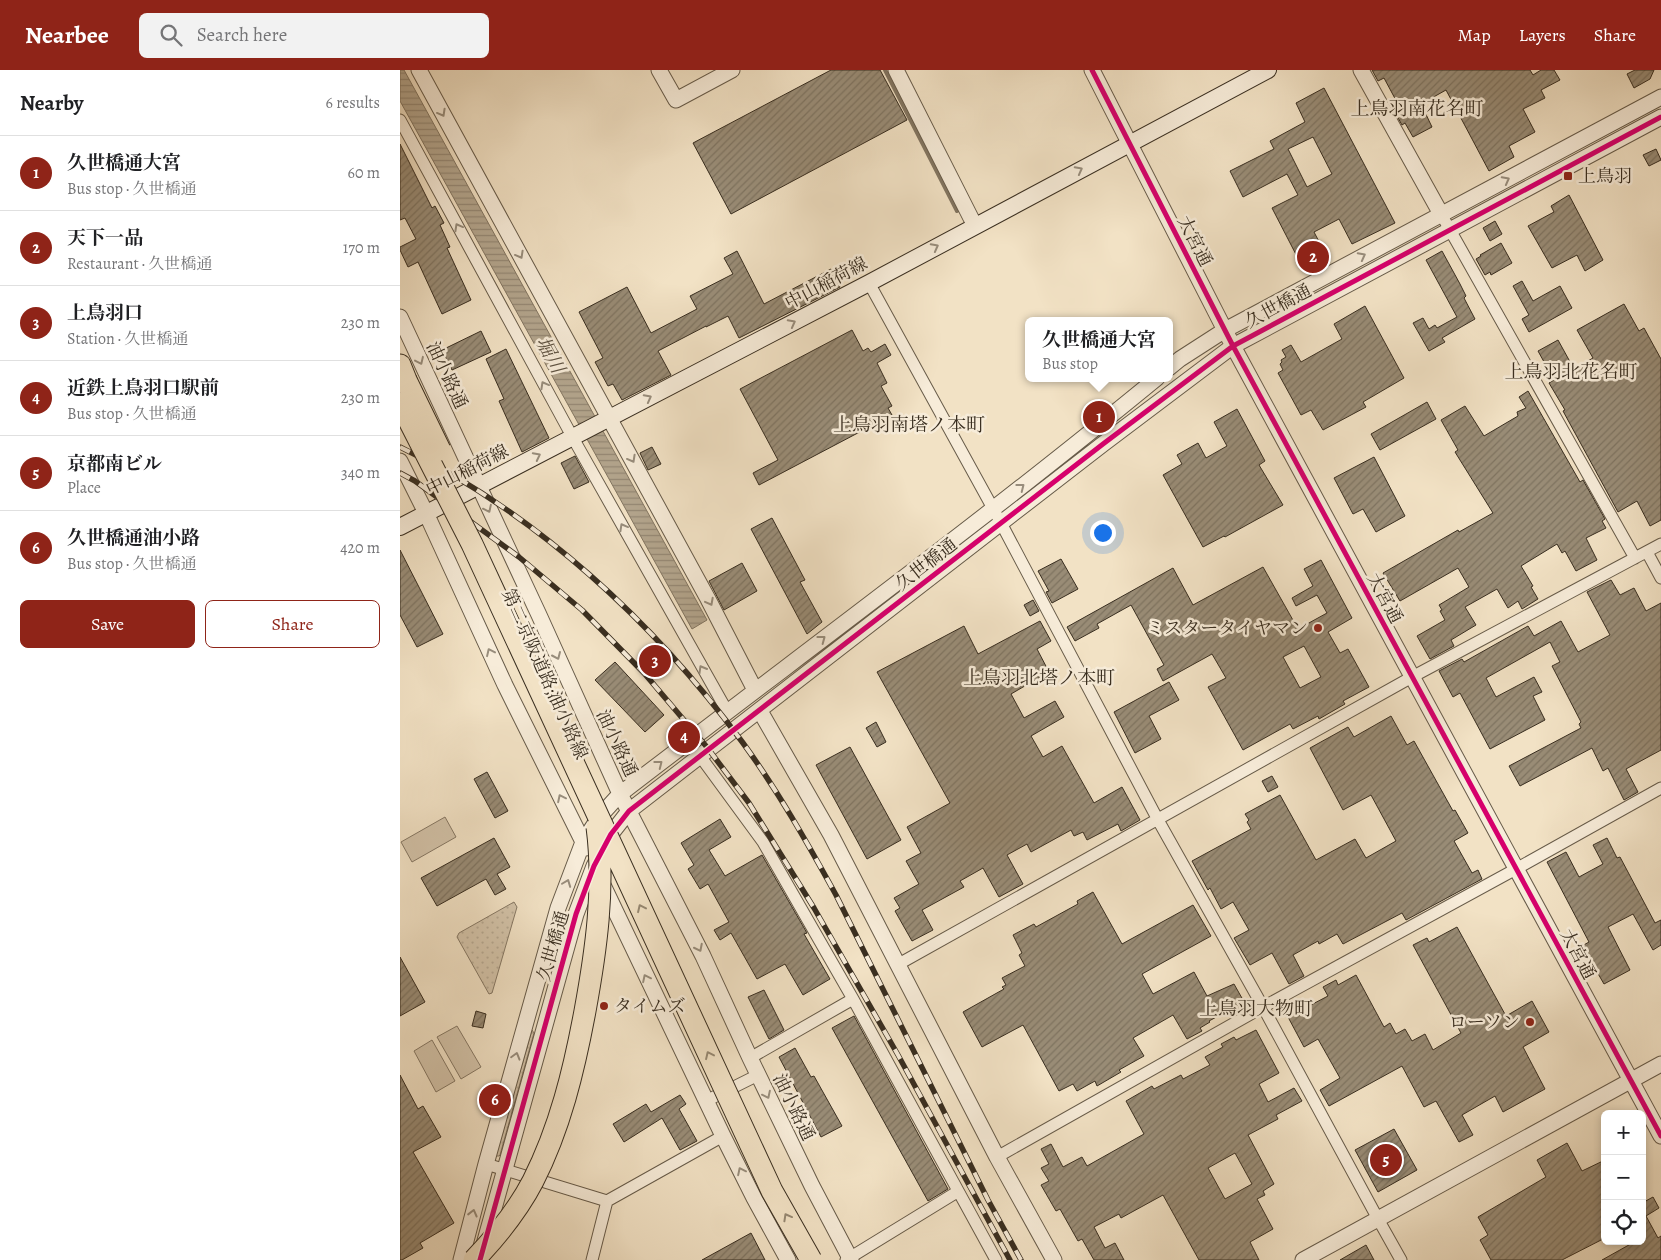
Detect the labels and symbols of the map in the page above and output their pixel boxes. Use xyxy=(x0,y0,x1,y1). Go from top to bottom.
district label: 上鳥羽南花名町 xyxy=(1350,96,1484,122)
one-way arrow xyxy=(436,107,446,116)
place label: 上鳥羽 xyxy=(1578,164,1632,188)
one-way arrow xyxy=(1073,166,1082,176)
marker: 上鳥羽 xyxy=(1562,170,1574,182)
one-way arrow xyxy=(1501,176,1510,186)
street label: 大宮通 xyxy=(1172,211,1218,271)
one-way arrow xyxy=(454,223,464,232)
pin: 2 xyxy=(1297,238,1329,276)
one-way arrow xyxy=(930,243,939,253)
one-way arrow xyxy=(514,250,524,259)
street label: 中山稲荷線 xyxy=(781,251,871,315)
one-way arrow xyxy=(1357,252,1366,262)
street label: 久世橋通 xyxy=(1241,279,1315,333)
one-way arrow xyxy=(787,319,796,329)
water label: 堀川 xyxy=(529,332,572,380)
street label: 油小路通 xyxy=(421,337,473,413)
one-way arrow xyxy=(414,356,425,365)
district label: 上鳥羽北花名町 xyxy=(1504,359,1638,385)
one-way arrow xyxy=(540,381,550,390)
one-way arrow xyxy=(643,394,652,404)
pin: 1 xyxy=(1083,398,1115,436)
district label: 上鳥羽南塔ノ本町 xyxy=(833,412,985,438)
street label: 中山稲荷線 xyxy=(421,439,513,501)
one-way arrow xyxy=(532,452,541,462)
one-way arrow xyxy=(626,454,636,463)
one-way arrow xyxy=(1015,484,1024,493)
one-way arrow xyxy=(482,504,493,513)
your location xyxy=(1090,520,1116,546)
one-way arrow xyxy=(619,524,629,533)
street label: 久世橋通 xyxy=(890,532,962,596)
street label: 大宮通 xyxy=(1362,569,1408,627)
street label: 第二京阪道路;油小路線 xyxy=(497,585,593,763)
one-way arrow xyxy=(704,597,714,606)
place label: ミスタータイヤマン xyxy=(1146,616,1308,640)
marker: ミスタータイヤマン xyxy=(1312,622,1324,634)
one-way arrow xyxy=(816,636,826,645)
pin: 3 xyxy=(639,642,671,680)
one-way arrow xyxy=(486,648,496,657)
one-way arrow xyxy=(551,651,562,660)
district label: 上鳥羽北塔ノ本町 xyxy=(963,665,1115,691)
one-way arrow xyxy=(698,666,708,675)
street label: 油小路通 xyxy=(591,705,643,781)
pin: 4 xyxy=(668,718,700,756)
one-way arrow xyxy=(653,762,662,770)
one-way arrow xyxy=(557,794,567,803)
one-way arrow xyxy=(561,880,571,888)
one-way arrow xyxy=(636,904,647,913)
street label: 久世橋通 xyxy=(532,908,574,984)
street label: 大宮通 xyxy=(1555,925,1601,983)
one-way arrow xyxy=(693,942,703,951)
one-way arrow xyxy=(643,974,653,983)
place label: タイムズ xyxy=(614,994,686,1018)
district label: 上鳥羽大物町 xyxy=(1199,996,1313,1022)
marker: タイムズ xyxy=(598,1000,610,1012)
place label: ローソン xyxy=(1449,1010,1520,1034)
marker: ローソン xyxy=(1524,1016,1536,1028)
one-way arrow xyxy=(705,1051,715,1060)
one-way arrow xyxy=(511,1052,521,1061)
street label: 油小路通 xyxy=(767,1069,821,1145)
pin: 6 xyxy=(479,1081,511,1119)
one-way arrow xyxy=(761,1090,772,1099)
pin: 5 xyxy=(1370,1141,1402,1179)
one-way arrow xyxy=(736,1167,747,1176)
one-way arrow xyxy=(468,1209,478,1217)
one-way arrow xyxy=(783,1214,793,1223)

